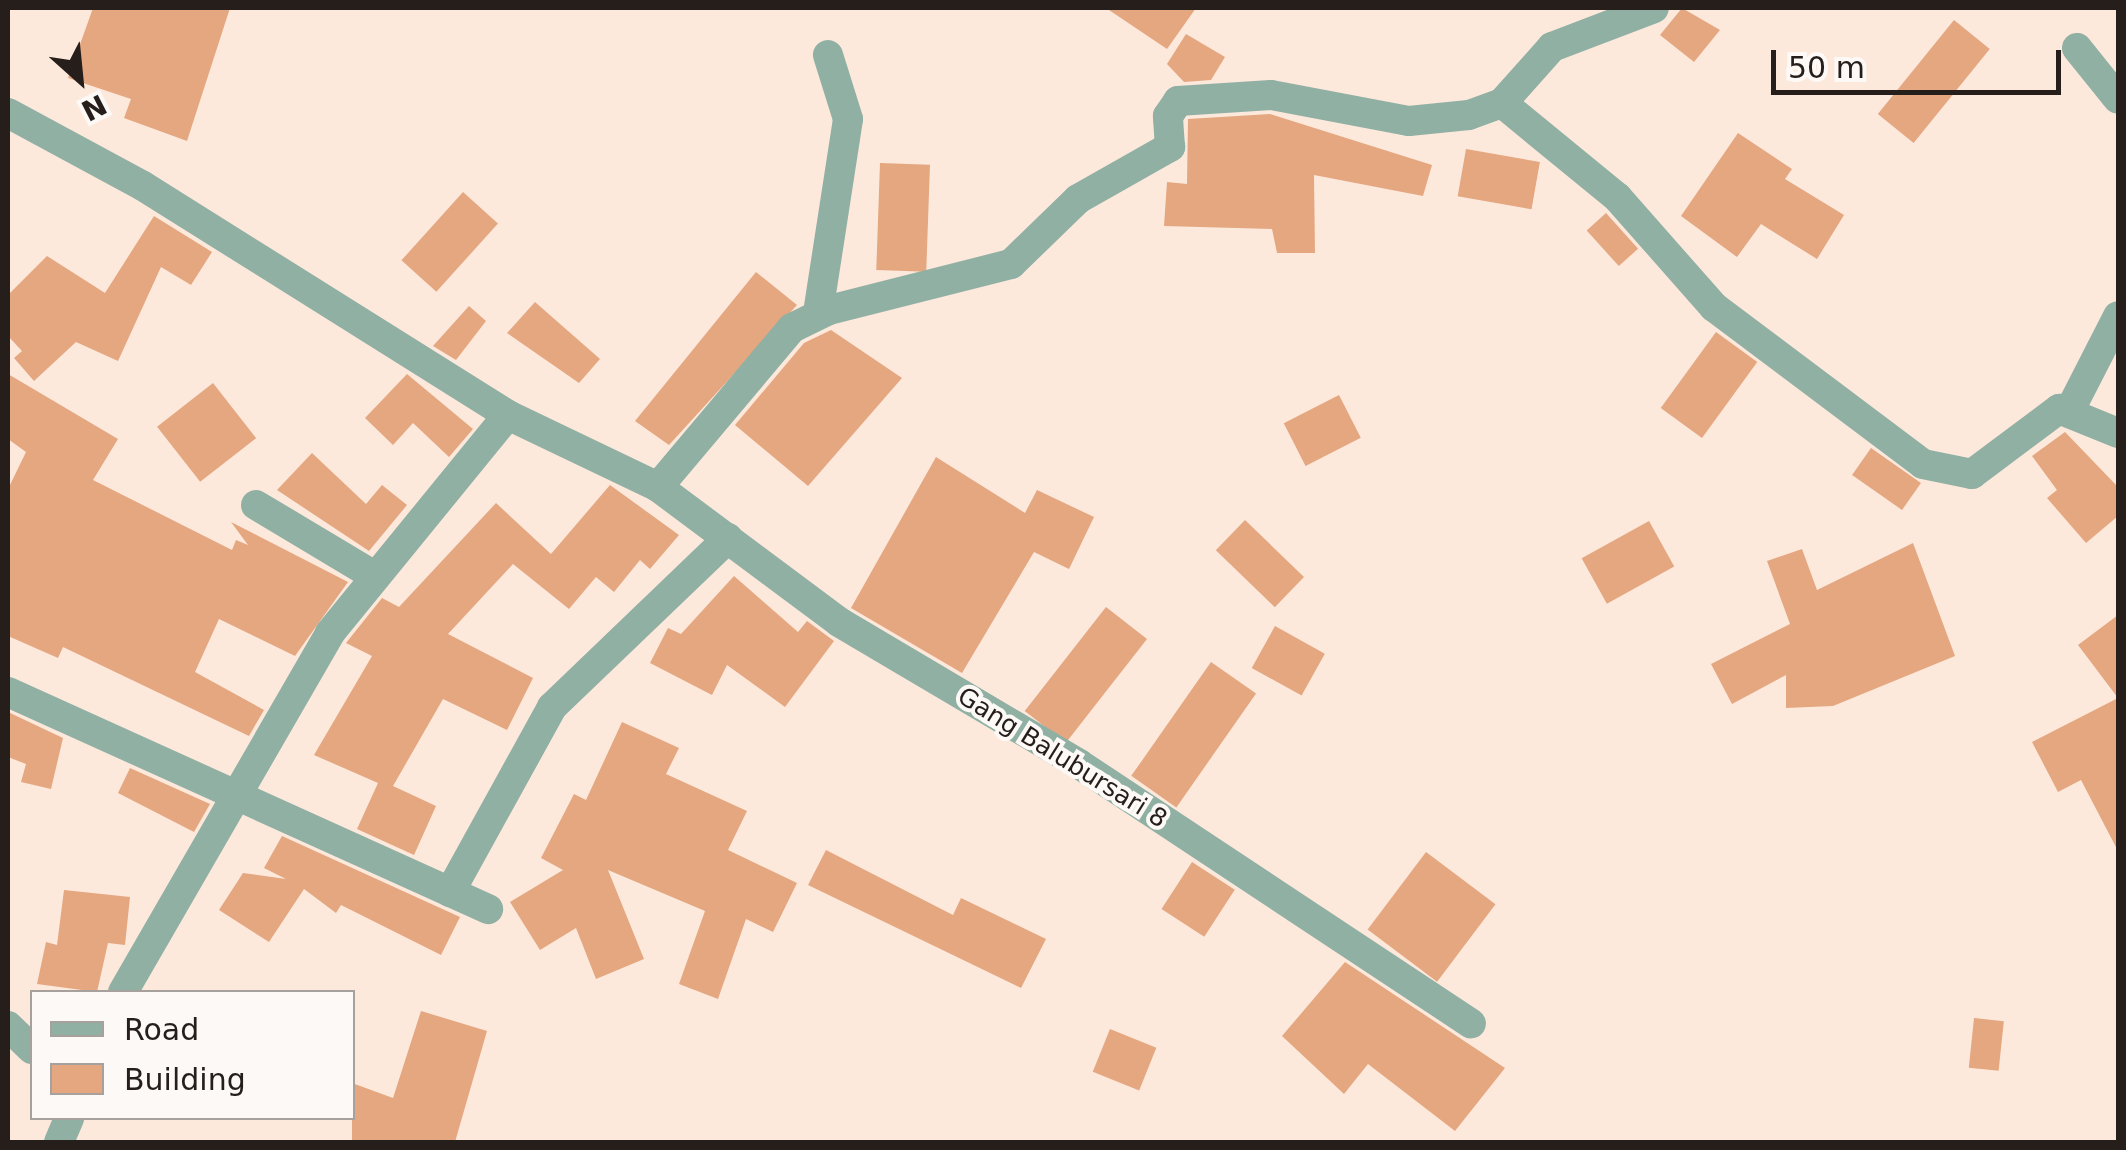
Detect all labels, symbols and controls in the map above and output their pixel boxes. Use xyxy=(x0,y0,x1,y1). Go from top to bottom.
north arrow xyxy=(30,30,130,130)
scale bar xyxy=(1776,30,2066,92)
text: 50 m xyxy=(1788,50,1865,85)
text: N xyxy=(76,87,112,127)
street label: Gang Balubursari 8 xyxy=(952,681,1172,835)
legend xyxy=(30,990,355,1120)
text: Road xyxy=(124,1012,199,1047)
text: Building xyxy=(124,1062,246,1097)

